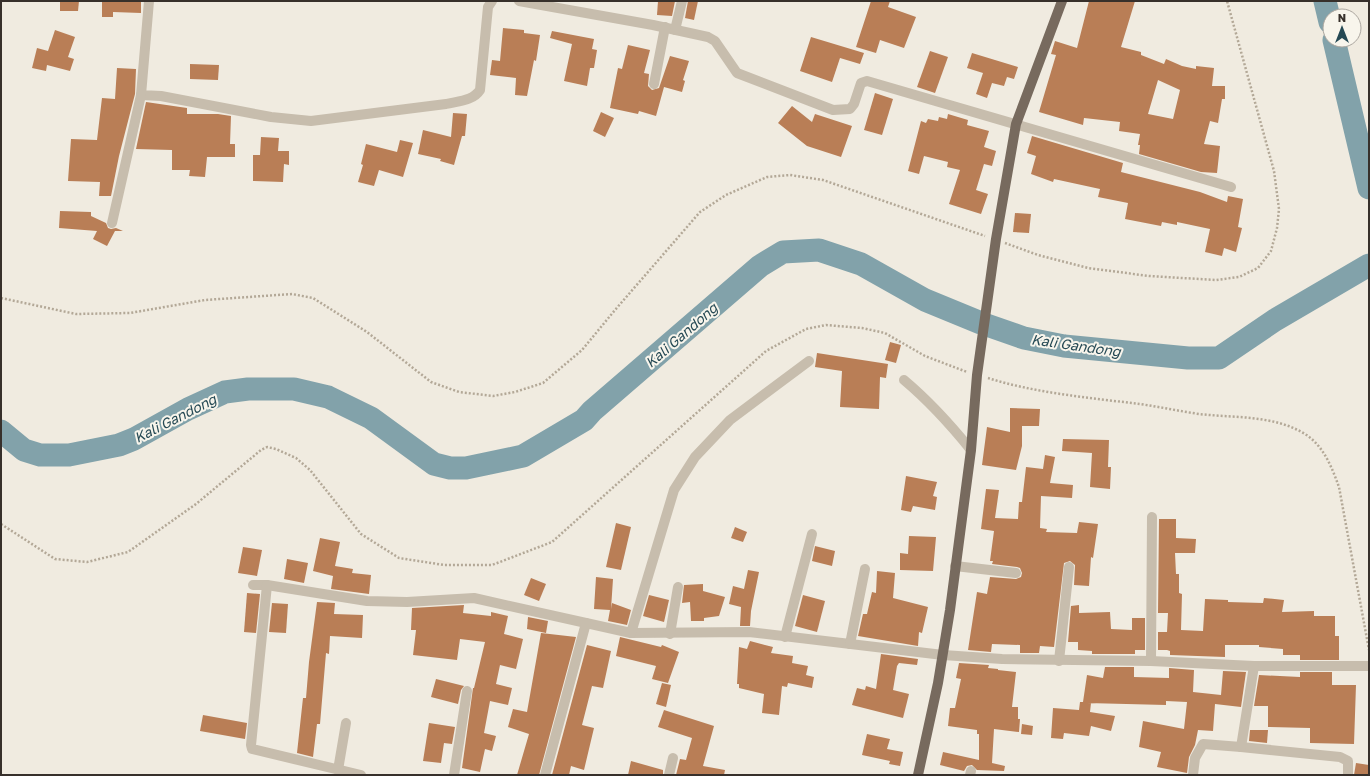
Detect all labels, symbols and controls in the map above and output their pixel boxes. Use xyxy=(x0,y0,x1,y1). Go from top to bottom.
north arrow xyxy=(1322,8,1362,48)
text: N xyxy=(1338,11,1346,24)
water label: Kali Gandong xyxy=(642,298,721,371)
water label: Kali Gandong xyxy=(1030,330,1123,360)
water label: Kali Gandong xyxy=(131,389,220,446)

